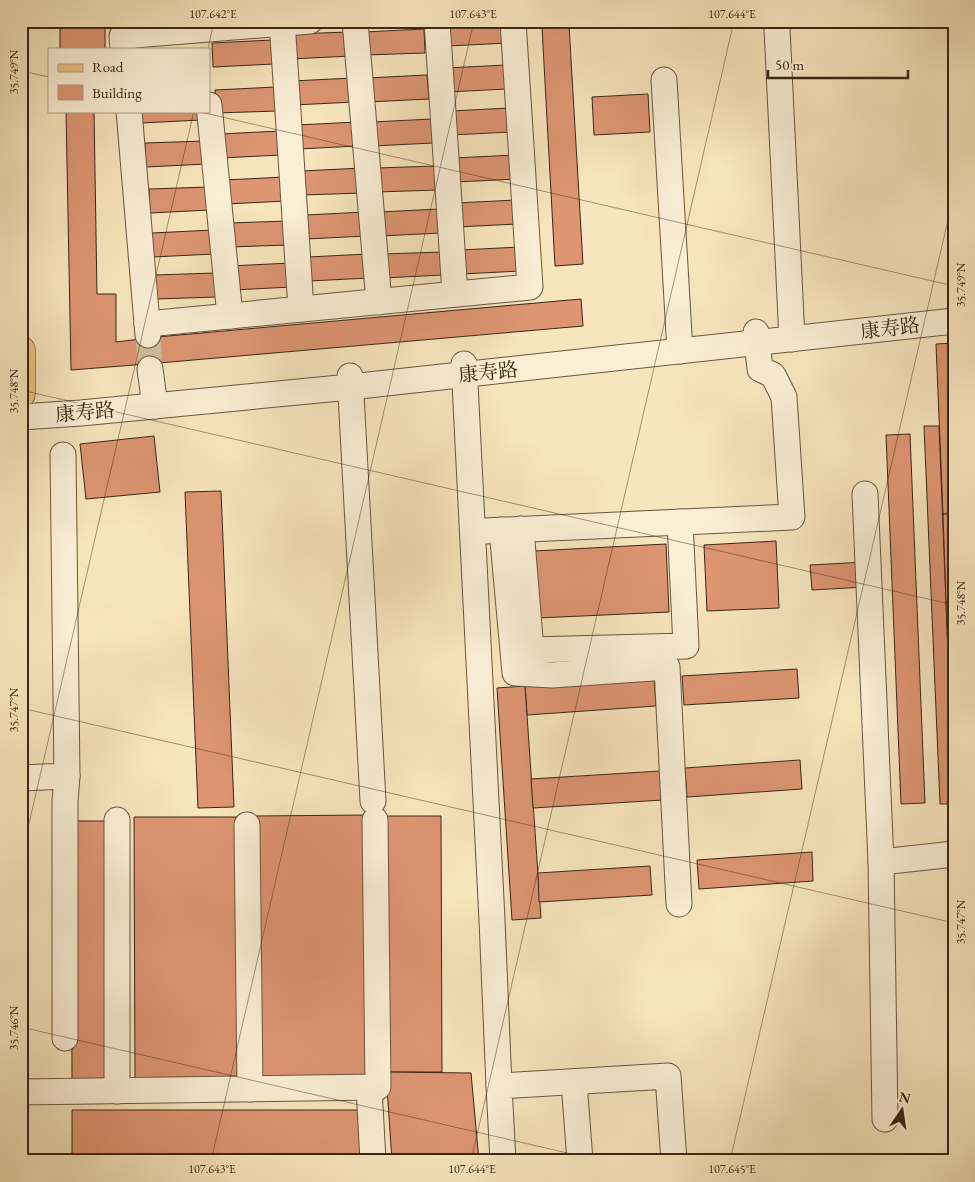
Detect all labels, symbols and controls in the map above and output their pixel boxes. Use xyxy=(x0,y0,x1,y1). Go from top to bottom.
text: 107.642°E xyxy=(189,6,237,22)
text: 107.643°E xyxy=(449,6,497,22)
text: 107.644°E xyxy=(708,6,756,22)
legend xyxy=(48,48,210,112)
scale bar xyxy=(768,48,908,80)
text: 35.749°N xyxy=(6,49,22,94)
text: 50 m xyxy=(775,55,804,74)
text: Road xyxy=(92,57,124,76)
text: Building xyxy=(92,83,142,102)
text: 35.749°N xyxy=(953,262,969,307)
street label: 康寿路 xyxy=(859,311,921,345)
street label: 康寿路 xyxy=(457,356,519,388)
text: 35.748°N xyxy=(6,368,22,413)
street label: 康寿路 xyxy=(54,396,116,428)
text: 35.748°N xyxy=(953,580,969,625)
text: 35.747°N xyxy=(6,687,22,732)
text: 35.747°N xyxy=(953,899,969,944)
text: 35.746°N xyxy=(6,1005,22,1050)
north arrow xyxy=(878,1084,928,1134)
text: N xyxy=(897,1087,913,1108)
text: 107.643°E xyxy=(188,1161,236,1177)
text: 107.644°E xyxy=(448,1161,496,1177)
text: 107.645°E xyxy=(708,1161,756,1177)

